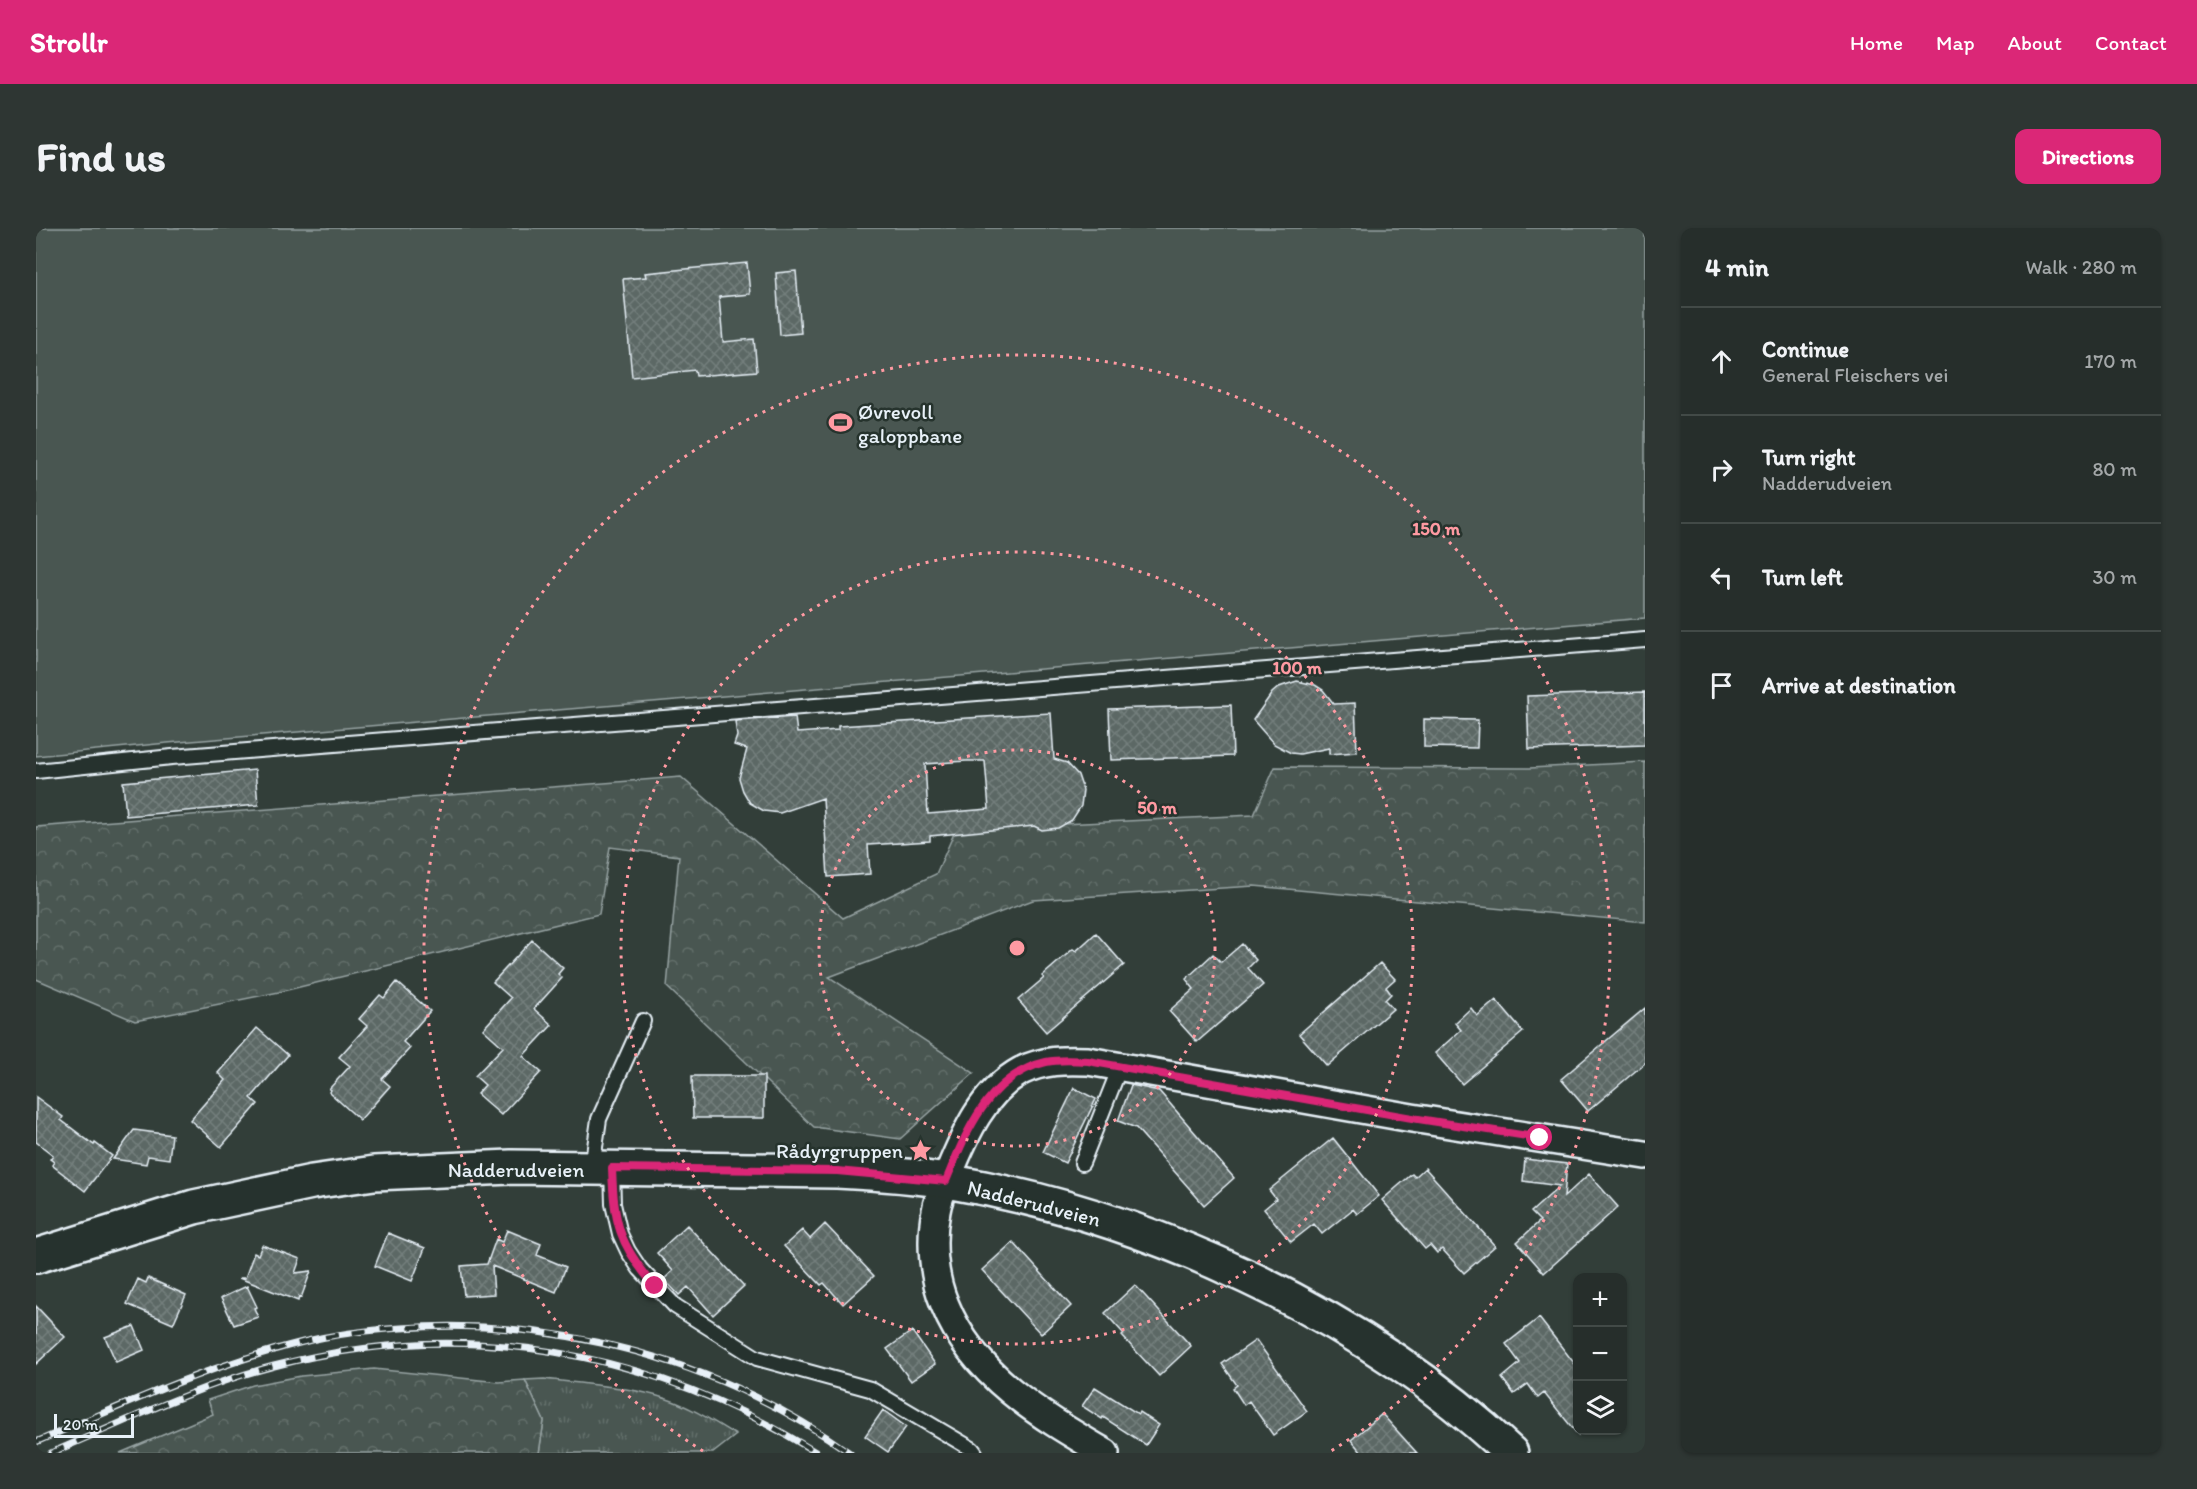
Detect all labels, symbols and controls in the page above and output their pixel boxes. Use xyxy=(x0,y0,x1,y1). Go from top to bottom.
text: Strollr xyxy=(30,25,108,59)
text: Home xyxy=(1850,30,1903,55)
text: Map xyxy=(1936,30,1975,55)
text: About xyxy=(2008,30,2062,55)
text: Contact xyxy=(2095,30,2167,55)
button: Directions xyxy=(2015,129,2161,184)
text: Find us xyxy=(36,131,166,182)
text: 4 min xyxy=(1705,251,1769,283)
text: Walk · 280 m xyxy=(2025,255,2137,279)
text: Continue xyxy=(1762,336,1849,363)
icon: ahead xyxy=(1705,345,1738,378)
text: 170 m xyxy=(2084,349,2137,373)
text: General Fleischers vei xyxy=(1762,363,1948,387)
place label: Øvrevoll galoppbane xyxy=(858,399,962,448)
sports icon: Øvrevoll galoppbane xyxy=(827,410,853,436)
text: Turn right xyxy=(1762,444,1856,471)
icon: right xyxy=(1705,453,1738,486)
text: 80 m xyxy=(2092,457,2137,481)
text: Nadderudveien xyxy=(1762,471,1892,495)
text: 150 m xyxy=(1412,518,1461,540)
icon: left xyxy=(1705,561,1738,594)
text: Turn left xyxy=(1762,564,1843,591)
text: 30 m xyxy=(2092,565,2137,589)
text: 100 m xyxy=(1272,657,1323,679)
icon: arrive xyxy=(1705,669,1738,702)
text: Arrive at destination xyxy=(1762,672,1956,699)
text: 50 m xyxy=(1137,797,1178,819)
centre of rings xyxy=(1007,938,1027,958)
route start xyxy=(1526,1124,1552,1150)
place icon: Rådyrgruppen xyxy=(908,1137,934,1163)
place label: Rådyrgruppen xyxy=(776,1138,903,1163)
street label: Nadderudveien xyxy=(448,1157,584,1182)
street label: Nadderudveien xyxy=(965,1174,1103,1232)
route end xyxy=(641,1272,667,1298)
map controls xyxy=(1573,1273,1627,1435)
button: + xyxy=(1573,1273,1627,1327)
button: − xyxy=(1573,1327,1627,1381)
button: layers xyxy=(1573,1381,1627,1435)
scale bar xyxy=(54,1411,134,1438)
text: 20 m xyxy=(63,1415,98,1434)

